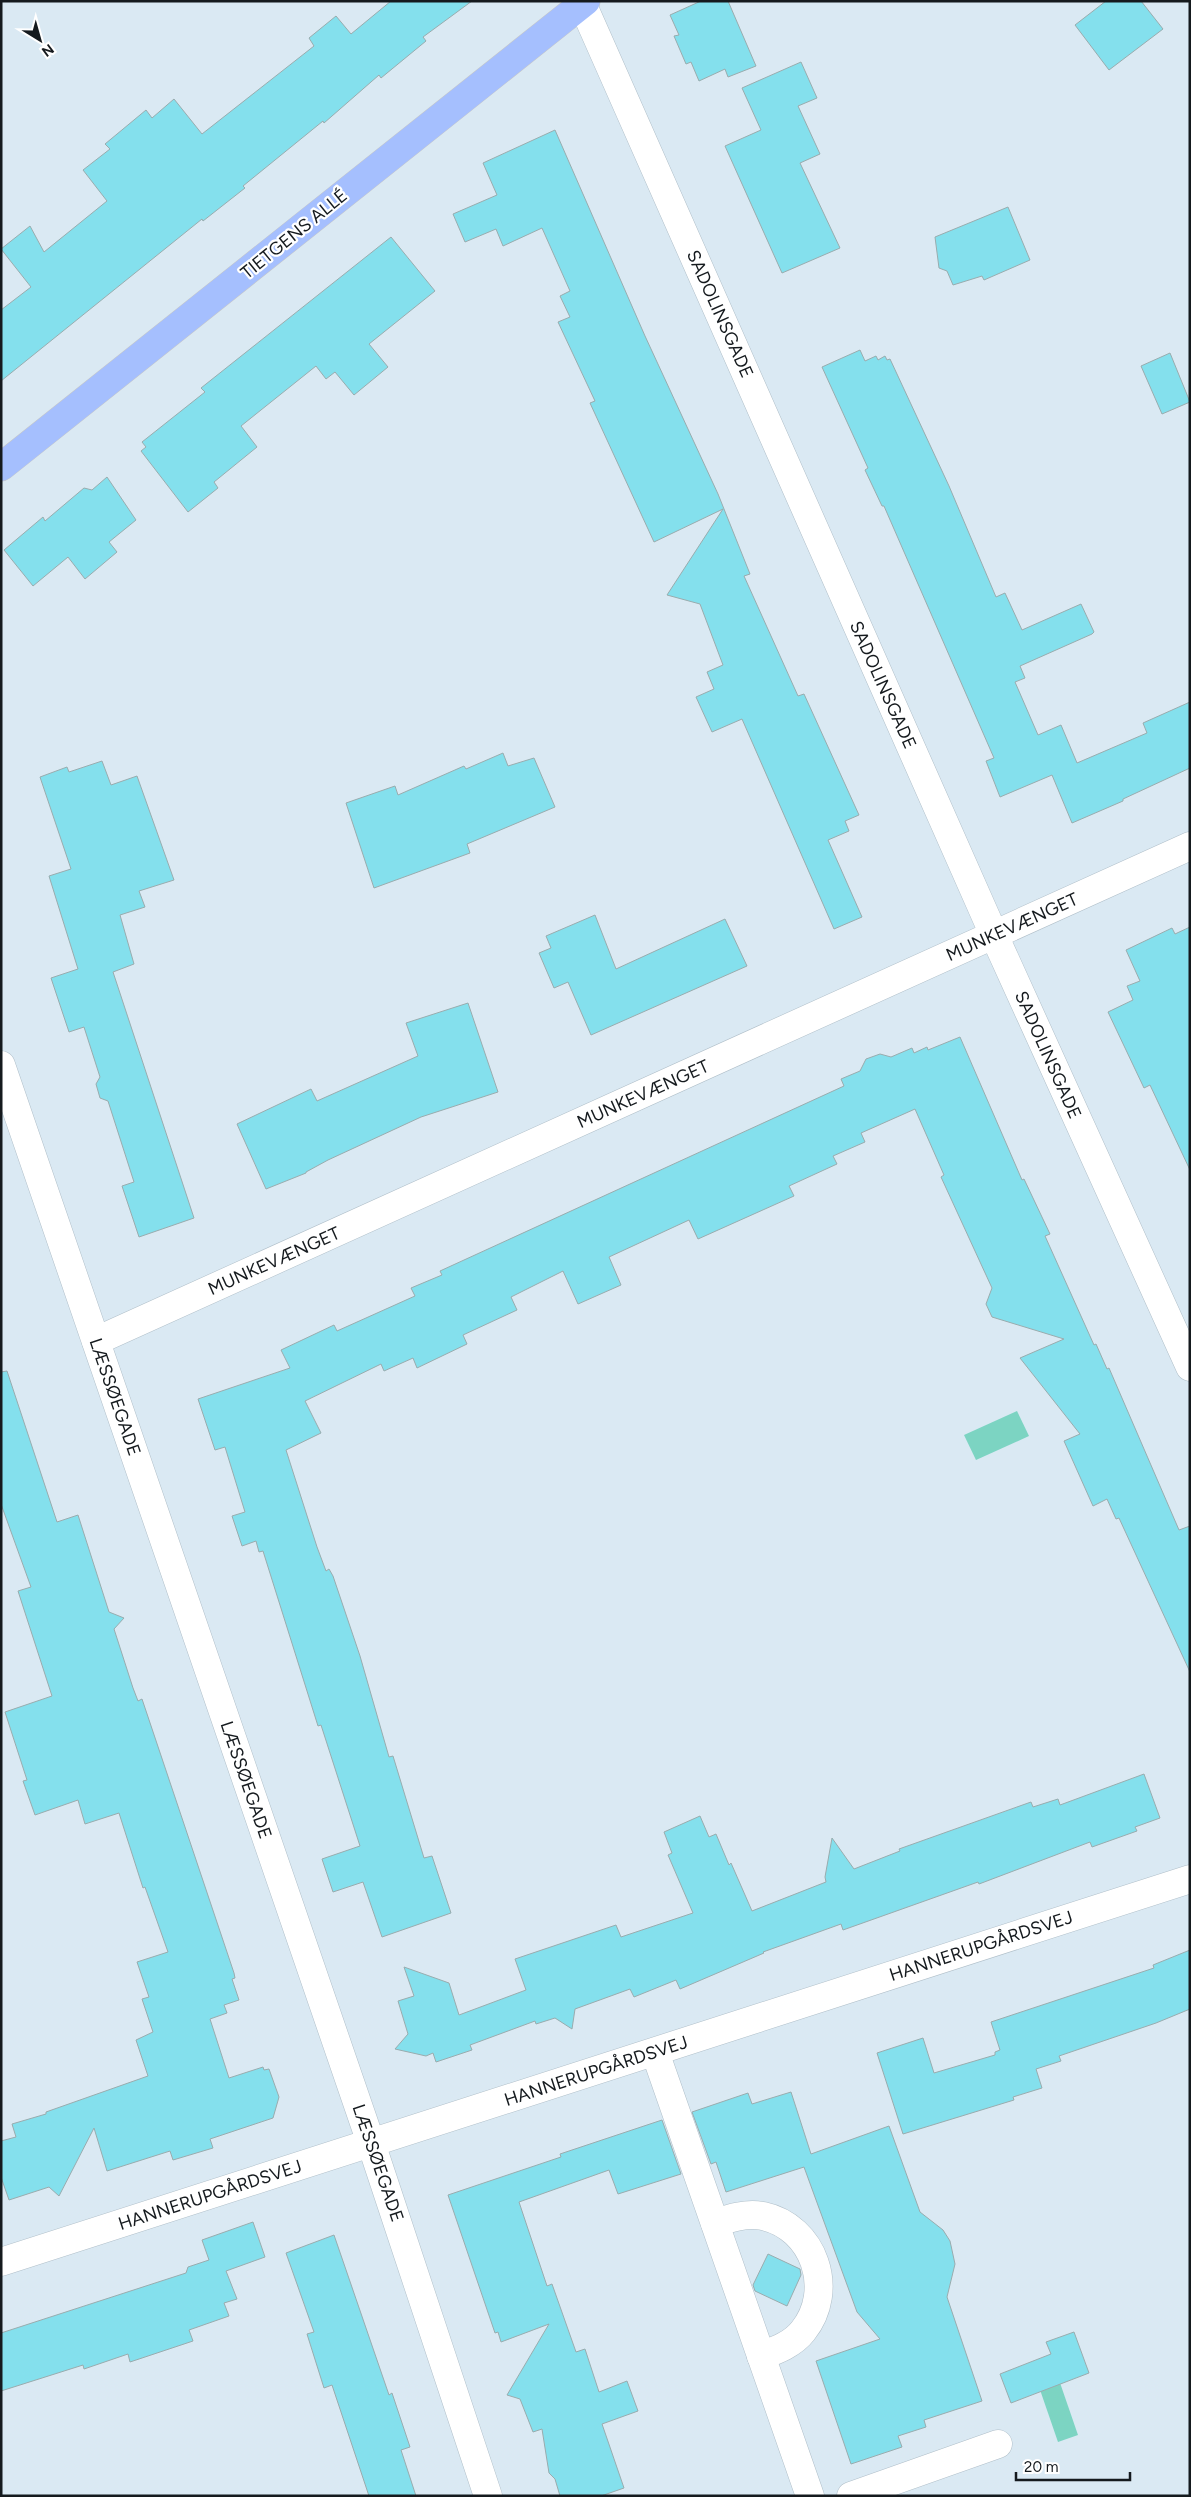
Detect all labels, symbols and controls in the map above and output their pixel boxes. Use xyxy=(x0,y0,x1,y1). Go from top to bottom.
north arrow xyxy=(15,15,65,65)
text: N xyxy=(38,40,57,60)
street label: TIETGENS ALLÉ xyxy=(236,184,352,284)
street label: SADOLINSGADE xyxy=(682,247,758,381)
street label: SADOLINSGADE xyxy=(845,618,921,752)
street label: MUNKEVÆNGET xyxy=(943,888,1081,966)
street label: SADOLINSGADE xyxy=(1010,988,1086,1122)
street label: MUNKEVÆNGET xyxy=(574,1055,712,1133)
street label: MUNKEVÆNGET xyxy=(205,1222,343,1300)
street label: LÆSSØEGADE xyxy=(85,1335,145,1459)
street label: LÆSSØEGADE xyxy=(216,1718,276,1842)
street label: HANNERUPGÅRDSVEJ xyxy=(886,1906,1076,1986)
street label: HANNERUPGÅRDSVEJ xyxy=(501,2031,691,2111)
street label: LÆSSØEGADE xyxy=(348,2101,408,2225)
street label: HANNERUPGÅRDSVEJ xyxy=(115,2155,305,2235)
scale bar xyxy=(1016,2450,1130,2482)
text: 20 m xyxy=(1024,2458,1058,2476)

